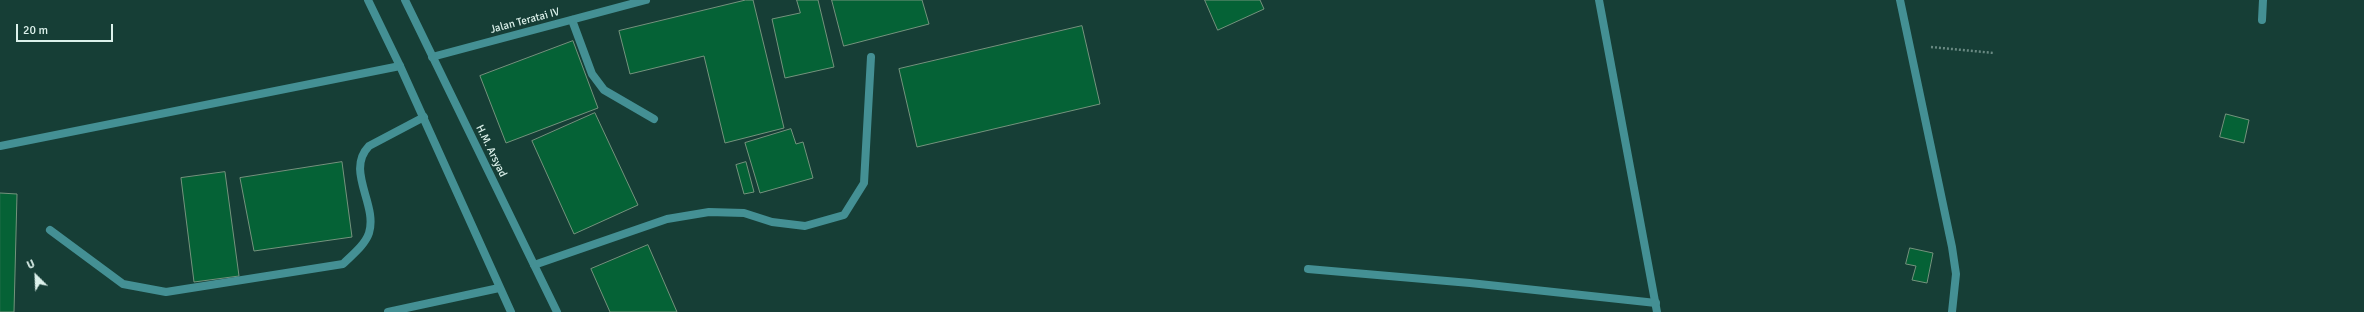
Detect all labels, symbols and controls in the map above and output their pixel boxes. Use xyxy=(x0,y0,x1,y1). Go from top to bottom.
street label: Jalan Teratai IV xyxy=(489,5,561,37)
scale bar xyxy=(18,16,115,42)
text: 20 m xyxy=(23,23,48,38)
street label: H.M. Arsyad xyxy=(473,123,509,179)
north arrow xyxy=(16,256,56,296)
text: U xyxy=(25,257,37,272)

